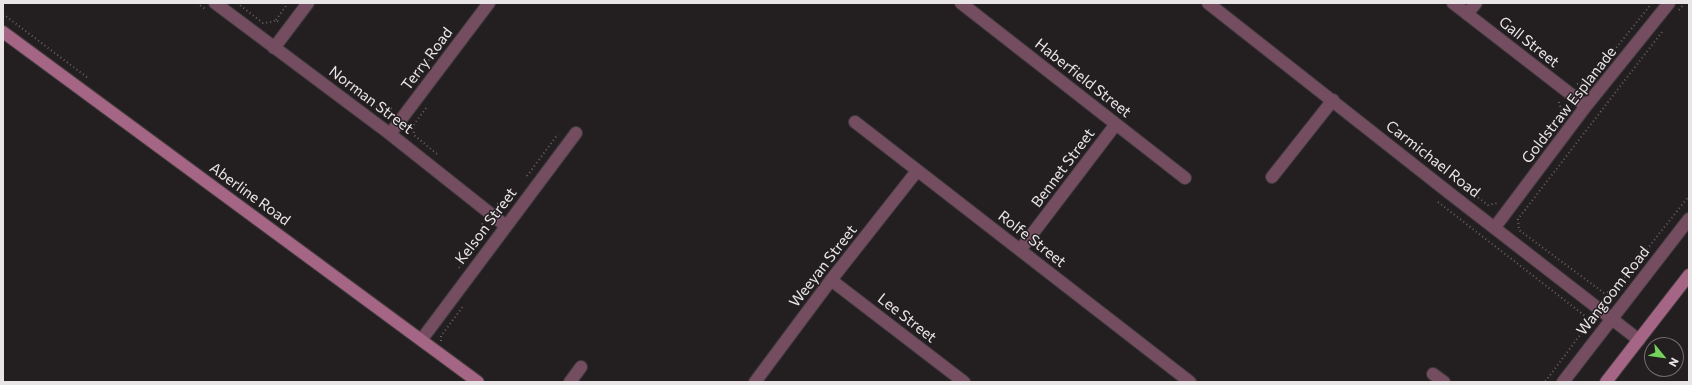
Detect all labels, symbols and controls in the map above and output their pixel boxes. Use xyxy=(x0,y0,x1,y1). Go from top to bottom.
street label: Gall Street xyxy=(1495,13,1563,71)
street label: Terry Road xyxy=(398,24,456,94)
street label: Haberfield Street xyxy=(1031,35,1135,121)
street label: Goldstraw Esplanade xyxy=(1518,43,1620,167)
street label: Norman Street xyxy=(325,62,417,138)
street label: Carmichael Road xyxy=(1382,117,1484,201)
street label: Bennet Street xyxy=(1028,125,1098,211)
street label: Aberline Road xyxy=(206,159,294,229)
street label: Kelson Street xyxy=(451,184,521,268)
street label: Rolfe Street xyxy=(995,207,1069,271)
street label: Weeyan Street xyxy=(785,221,861,311)
street label: Wangoom Road xyxy=(1573,243,1653,339)
street label: Lee Street xyxy=(874,289,940,347)
north arrow xyxy=(1644,337,1684,377)
text: N xyxy=(1666,356,1682,369)

